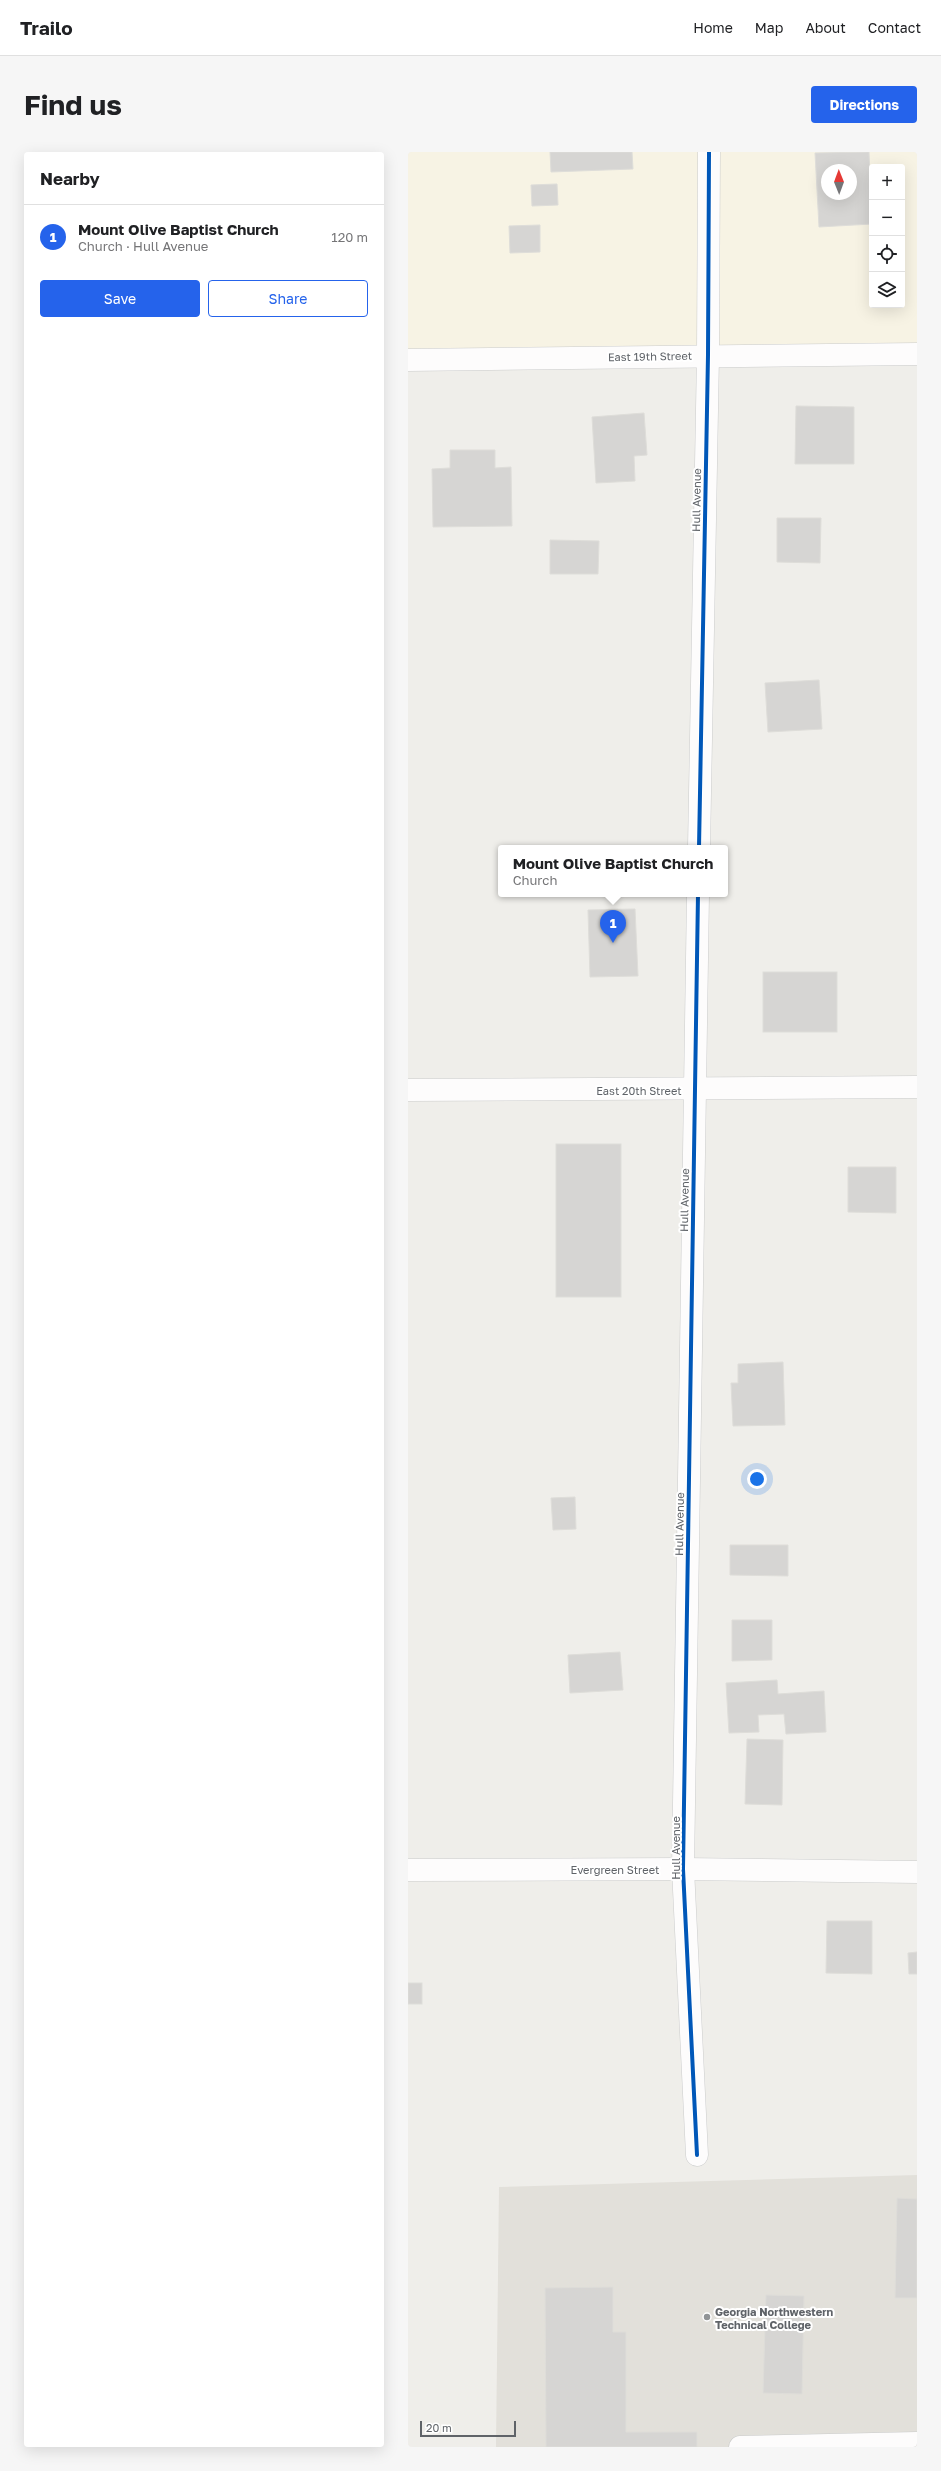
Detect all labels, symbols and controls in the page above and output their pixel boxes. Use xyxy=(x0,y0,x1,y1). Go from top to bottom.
text: Trailo xyxy=(20,16,73,39)
text: Home xyxy=(693,19,733,36)
text: Map xyxy=(755,19,783,36)
text: About xyxy=(805,19,846,36)
text: Contact xyxy=(868,19,921,36)
button: Directions xyxy=(811,86,917,123)
text: Find us xyxy=(24,88,122,121)
north arrow xyxy=(821,164,857,200)
map controls xyxy=(869,164,905,308)
button: + xyxy=(869,164,905,200)
text: Nearby xyxy=(40,168,100,189)
button: − xyxy=(869,200,905,236)
text: Mount Olive Baptist Church xyxy=(78,220,279,238)
text: 1 xyxy=(50,229,56,245)
text: 120 m xyxy=(331,229,368,245)
button: locate xyxy=(869,236,905,272)
text: Church · Hull Avenue xyxy=(78,238,208,254)
button: layers xyxy=(869,272,905,308)
button: Save xyxy=(40,280,200,317)
button: Share xyxy=(208,280,368,317)
street label: East 19th Street xyxy=(608,349,692,363)
street label: Hull Avenue xyxy=(689,468,703,532)
popup xyxy=(498,845,728,897)
text: Mount Olive Baptist Church xyxy=(513,854,713,872)
text: Church xyxy=(513,872,557,888)
pin: 1 xyxy=(600,910,626,943)
street label: East 20th Street xyxy=(596,1084,682,1097)
street label: Hull Avenue xyxy=(677,1168,691,1232)
your location xyxy=(747,1469,767,1489)
street label: Hull Avenue xyxy=(672,1492,686,1556)
street label: Hull Avenue xyxy=(669,1816,682,1880)
street label: Evergreen Street xyxy=(571,1863,659,1876)
place label: Georgia Northwestern Technical College xyxy=(715,2305,833,2331)
marker: Georgia Northwestern Technical College xyxy=(702,2312,712,2322)
scale bar xyxy=(420,2419,516,2438)
text: 20 m xyxy=(426,2421,452,2434)

